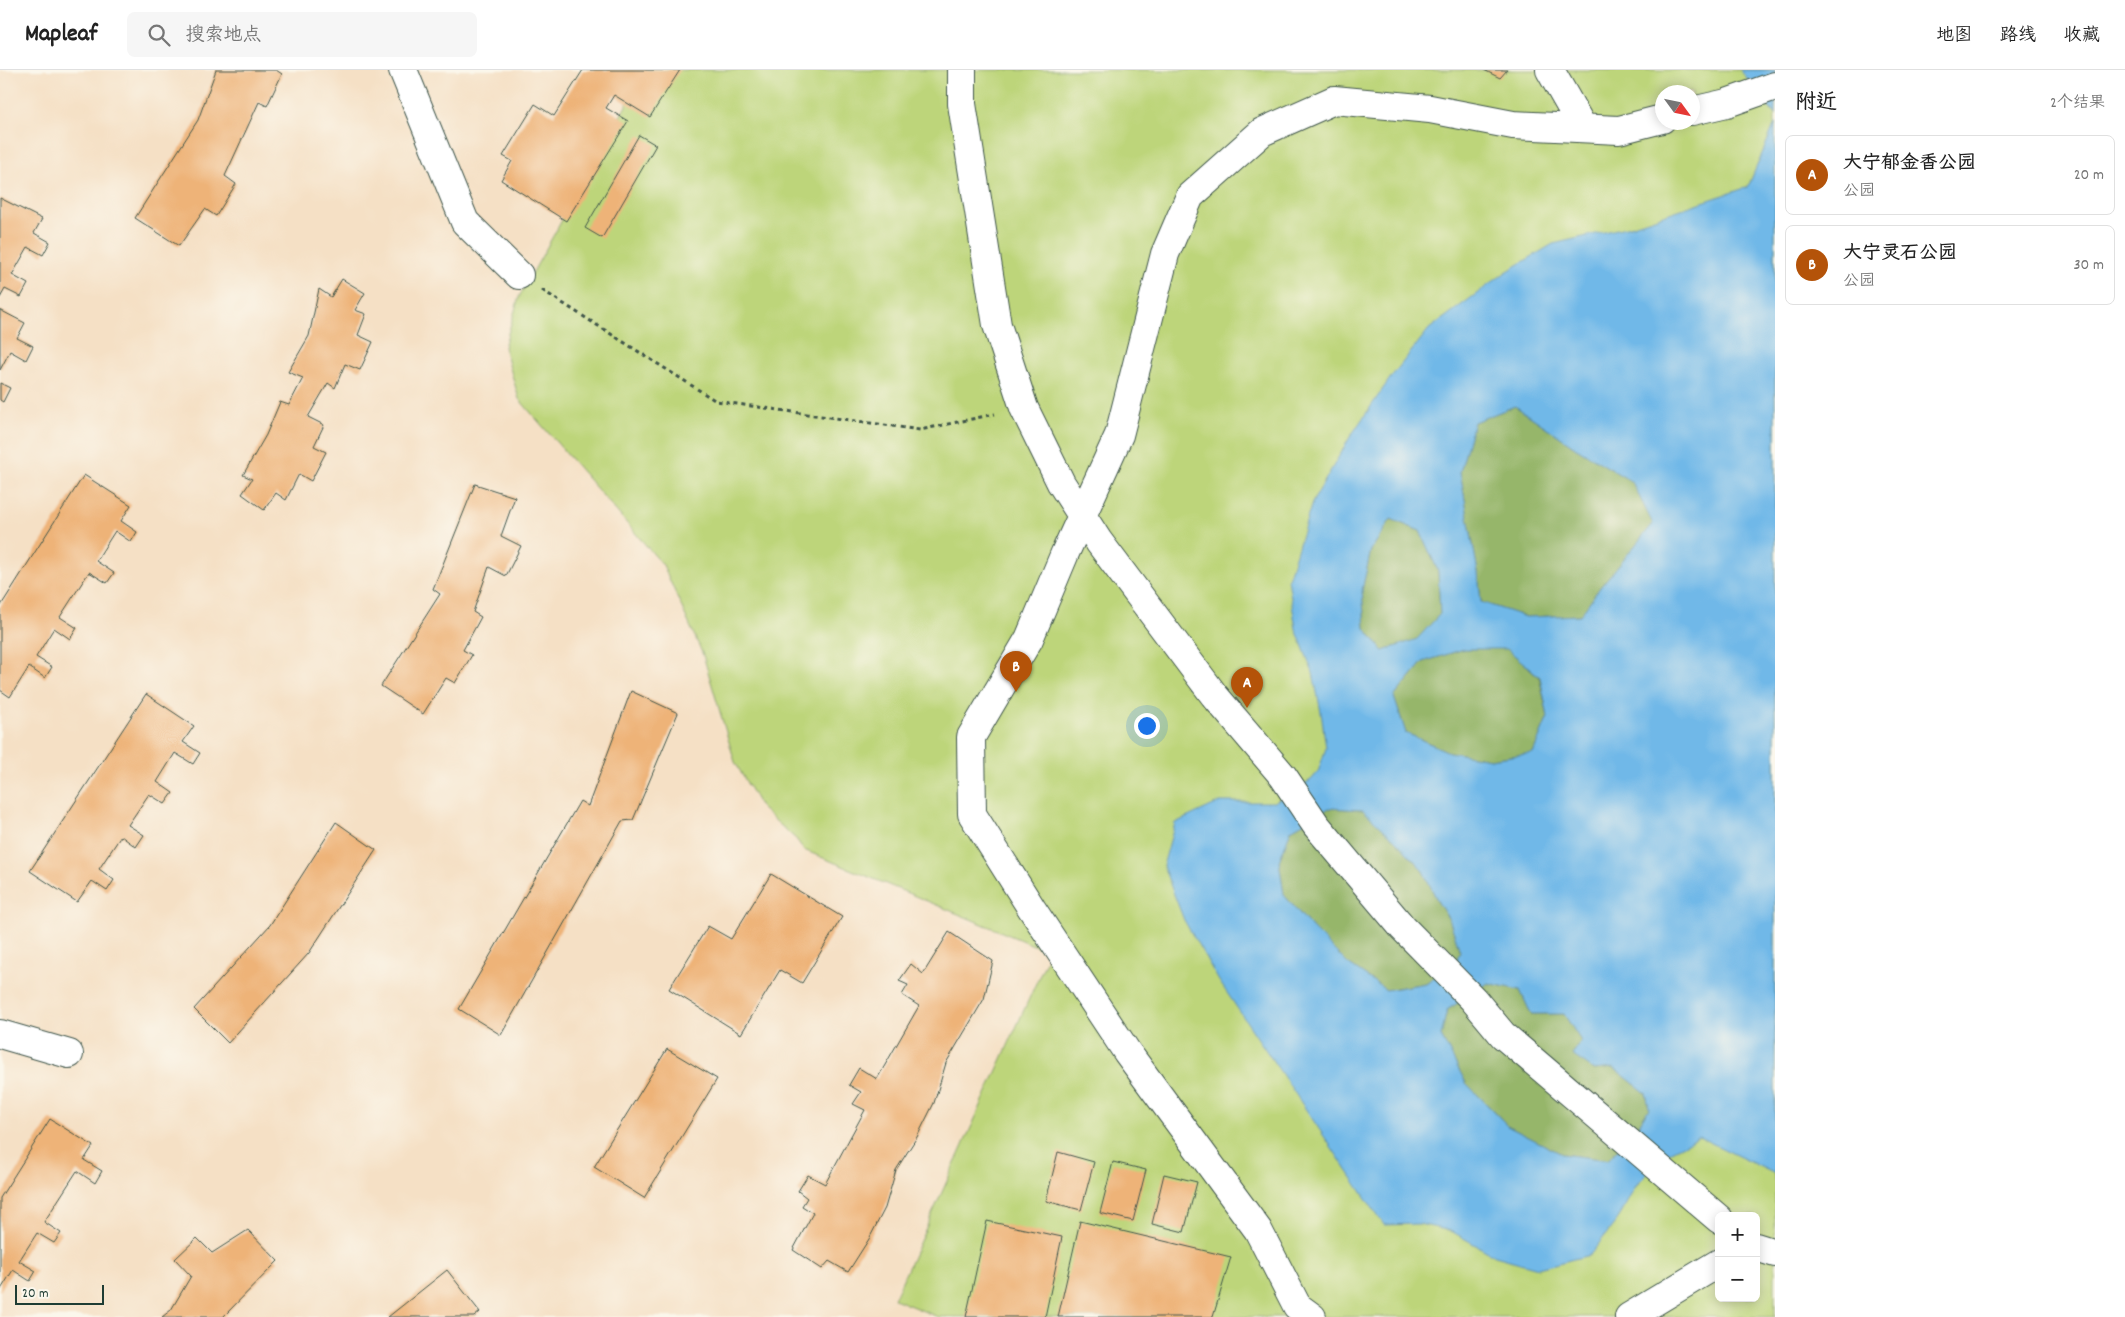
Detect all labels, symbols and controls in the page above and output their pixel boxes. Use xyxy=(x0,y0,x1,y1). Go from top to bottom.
search box xyxy=(127,12,477,57)
text: Mapleaf xyxy=(25,18,97,52)
icon: search xyxy=(145,21,173,49)
text: 搜索地点 xyxy=(185,23,261,50)
text: 地图 xyxy=(1936,24,1972,49)
text: 路线 xyxy=(2000,24,2036,49)
text: 收藏 xyxy=(2064,24,2100,49)
north arrow xyxy=(1655,85,1700,130)
text: 附近 xyxy=(1795,89,1837,119)
text: 2个结果 xyxy=(2050,92,2105,115)
text: 大宁郁金香公园 xyxy=(1843,151,1976,178)
text: A xyxy=(1808,164,1816,187)
text: 20 m xyxy=(2074,164,2104,187)
text: 公园 xyxy=(1843,180,1875,203)
text: 大宁灵石公园 xyxy=(1843,241,1957,268)
text: B xyxy=(1808,254,1816,277)
text: 30 m xyxy=(2074,254,2104,277)
text: 公园 xyxy=(1843,270,1875,293)
pin: B xyxy=(1000,651,1032,692)
pin: A xyxy=(1231,667,1263,708)
your location xyxy=(1134,713,1160,739)
map controls xyxy=(1715,1212,1760,1302)
button: + xyxy=(1715,1212,1760,1257)
button: − xyxy=(1715,1257,1760,1302)
scale bar xyxy=(15,1282,104,1305)
text: 20 m xyxy=(22,1284,49,1304)

